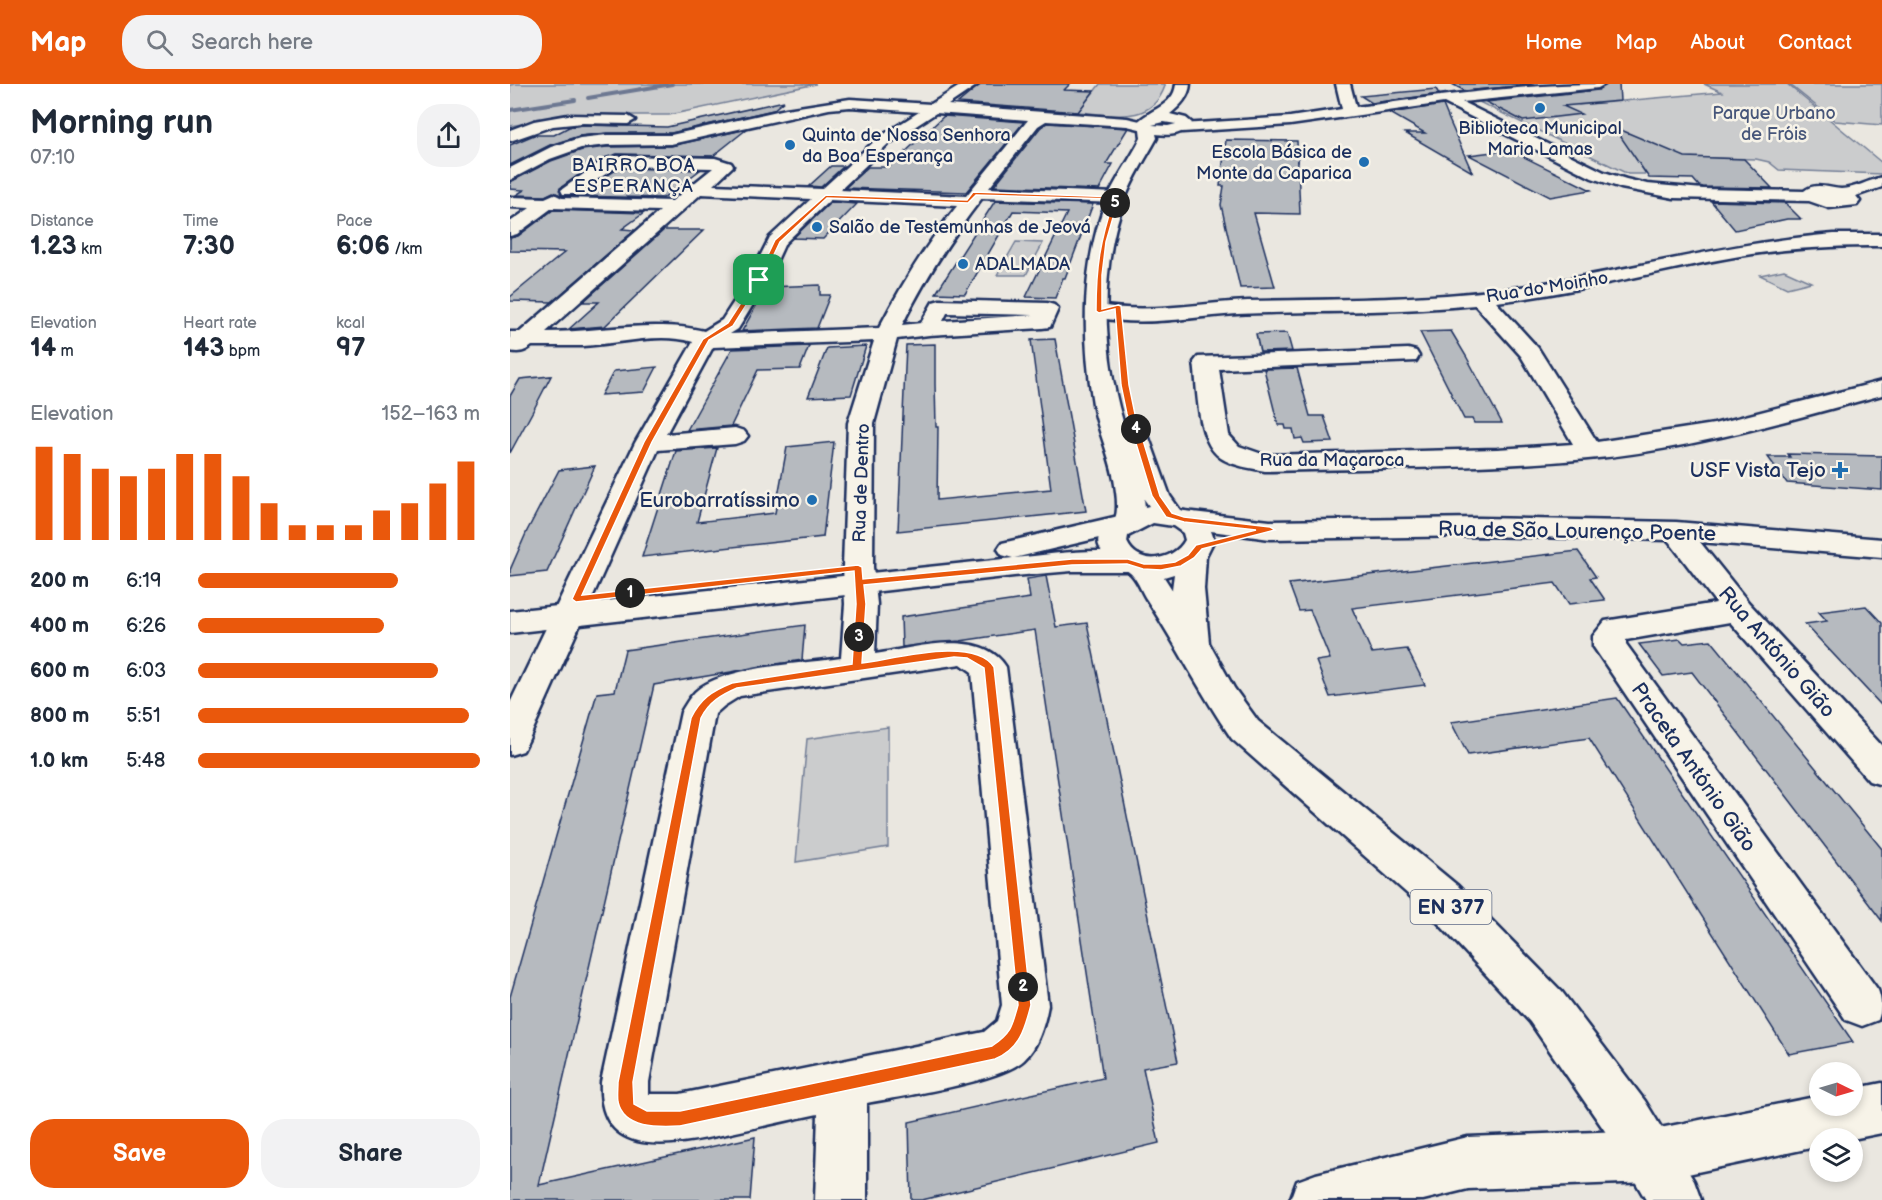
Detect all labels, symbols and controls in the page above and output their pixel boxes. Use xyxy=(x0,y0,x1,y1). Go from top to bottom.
search box xyxy=(122,15,542,69)
text: Map xyxy=(30,26,86,59)
icon: search xyxy=(143,26,176,59)
text: Search here xyxy=(191,29,313,56)
text: Home xyxy=(1525,30,1582,55)
text: Map xyxy=(1615,30,1657,55)
text: About xyxy=(1690,30,1745,55)
text: Contact xyxy=(1778,30,1852,55)
marker: Biblioteca Municipal Maria Lamas xyxy=(1533,101,1547,115)
text: Morning run xyxy=(30,103,213,143)
park label: Parque Urbano de Fróis xyxy=(1712,103,1836,145)
button: share xyxy=(417,104,480,167)
place label: Biblioteca Municipal Maria Lamas xyxy=(1458,118,1622,160)
place label: Quinta de Nossa Senhora da Boa Esperança xyxy=(802,125,1011,167)
marker: Quinta de Nossa Senhora da Boa Esperança xyxy=(783,138,797,152)
place label: Escola Básica de Monte da Caparica xyxy=(1196,142,1352,184)
text: 07:10 xyxy=(30,146,75,170)
district label: BAIRRO BOA ESPERANÇA xyxy=(572,155,696,197)
marker: Escola Básica de Monte da Caparica xyxy=(1357,155,1371,169)
pin: 5 xyxy=(1100,188,1130,218)
text: 5 xyxy=(1110,193,1120,212)
text: Distance xyxy=(30,212,94,231)
text: Time xyxy=(183,212,218,231)
text: Pace xyxy=(336,212,372,231)
place label: Salão de Testemunhas de Jeová xyxy=(829,217,1091,238)
marker: Salão de Testemunhas de Jeová xyxy=(810,220,824,234)
text: 1.23 xyxy=(30,231,77,262)
text: 7:30 xyxy=(183,231,235,262)
text: 6:06 xyxy=(336,231,390,262)
text: km xyxy=(77,240,102,259)
text: /km xyxy=(390,240,423,259)
pin xyxy=(733,254,784,305)
place label: ADALMADA xyxy=(975,254,1070,275)
marker: ADALMADA xyxy=(956,257,970,271)
icon: arrive xyxy=(742,263,775,296)
street label: Rua do Moinho xyxy=(1484,267,1610,308)
text: Elevation xyxy=(30,314,97,333)
text: Heart rate xyxy=(183,314,257,333)
text: kcal xyxy=(336,314,365,333)
text: 14 xyxy=(30,333,56,364)
text: 143 xyxy=(183,333,224,364)
text: 97 xyxy=(336,333,366,364)
text: m xyxy=(56,342,74,361)
text: bpm xyxy=(224,342,260,361)
text: Elevation xyxy=(30,402,113,426)
text: 152–163 m xyxy=(382,402,480,426)
pin: 4 xyxy=(1121,414,1151,444)
text: 4 xyxy=(1131,419,1141,438)
street label: Rua de Dentro xyxy=(849,423,874,543)
street label: Rua da Maçaroca xyxy=(1260,450,1404,471)
place label: USF Vista Tejo xyxy=(1690,458,1826,483)
marker: USF Vista Tejo xyxy=(1831,461,1849,479)
place label: Eurobarratíssimo xyxy=(639,488,800,513)
marker: Eurobarratíssimo xyxy=(805,493,819,507)
street label: Rua de São Lourenço Poente xyxy=(1438,517,1716,546)
text: 200 m xyxy=(30,569,89,593)
text: 6:19 xyxy=(126,569,162,593)
pin: 1 xyxy=(615,578,645,608)
street label: Rua António Gião xyxy=(1713,582,1840,723)
text: 1 xyxy=(627,583,633,602)
text: 400 m xyxy=(30,614,89,638)
text: 6:26 xyxy=(126,614,166,638)
pin: 3 xyxy=(844,622,874,652)
text: 3 xyxy=(854,627,864,646)
text: 600 m xyxy=(30,659,90,683)
text: 6:03 xyxy=(126,659,166,683)
street label: Praceta António Gião xyxy=(1626,678,1761,857)
text: 800 m xyxy=(30,704,89,728)
text: 5:51 xyxy=(126,704,161,728)
text: 1.0 km xyxy=(30,749,88,773)
text: 5:48 xyxy=(126,749,165,773)
road number: EN 377 xyxy=(1410,890,1492,924)
pin: 2 xyxy=(1008,972,1038,1002)
text: 2 xyxy=(1018,977,1028,996)
north arrow xyxy=(1809,1062,1863,1116)
map controls xyxy=(1809,1062,1863,1182)
button: Save xyxy=(30,1119,249,1188)
button: Share xyxy=(261,1119,480,1188)
button: layers xyxy=(1809,1128,1863,1182)

